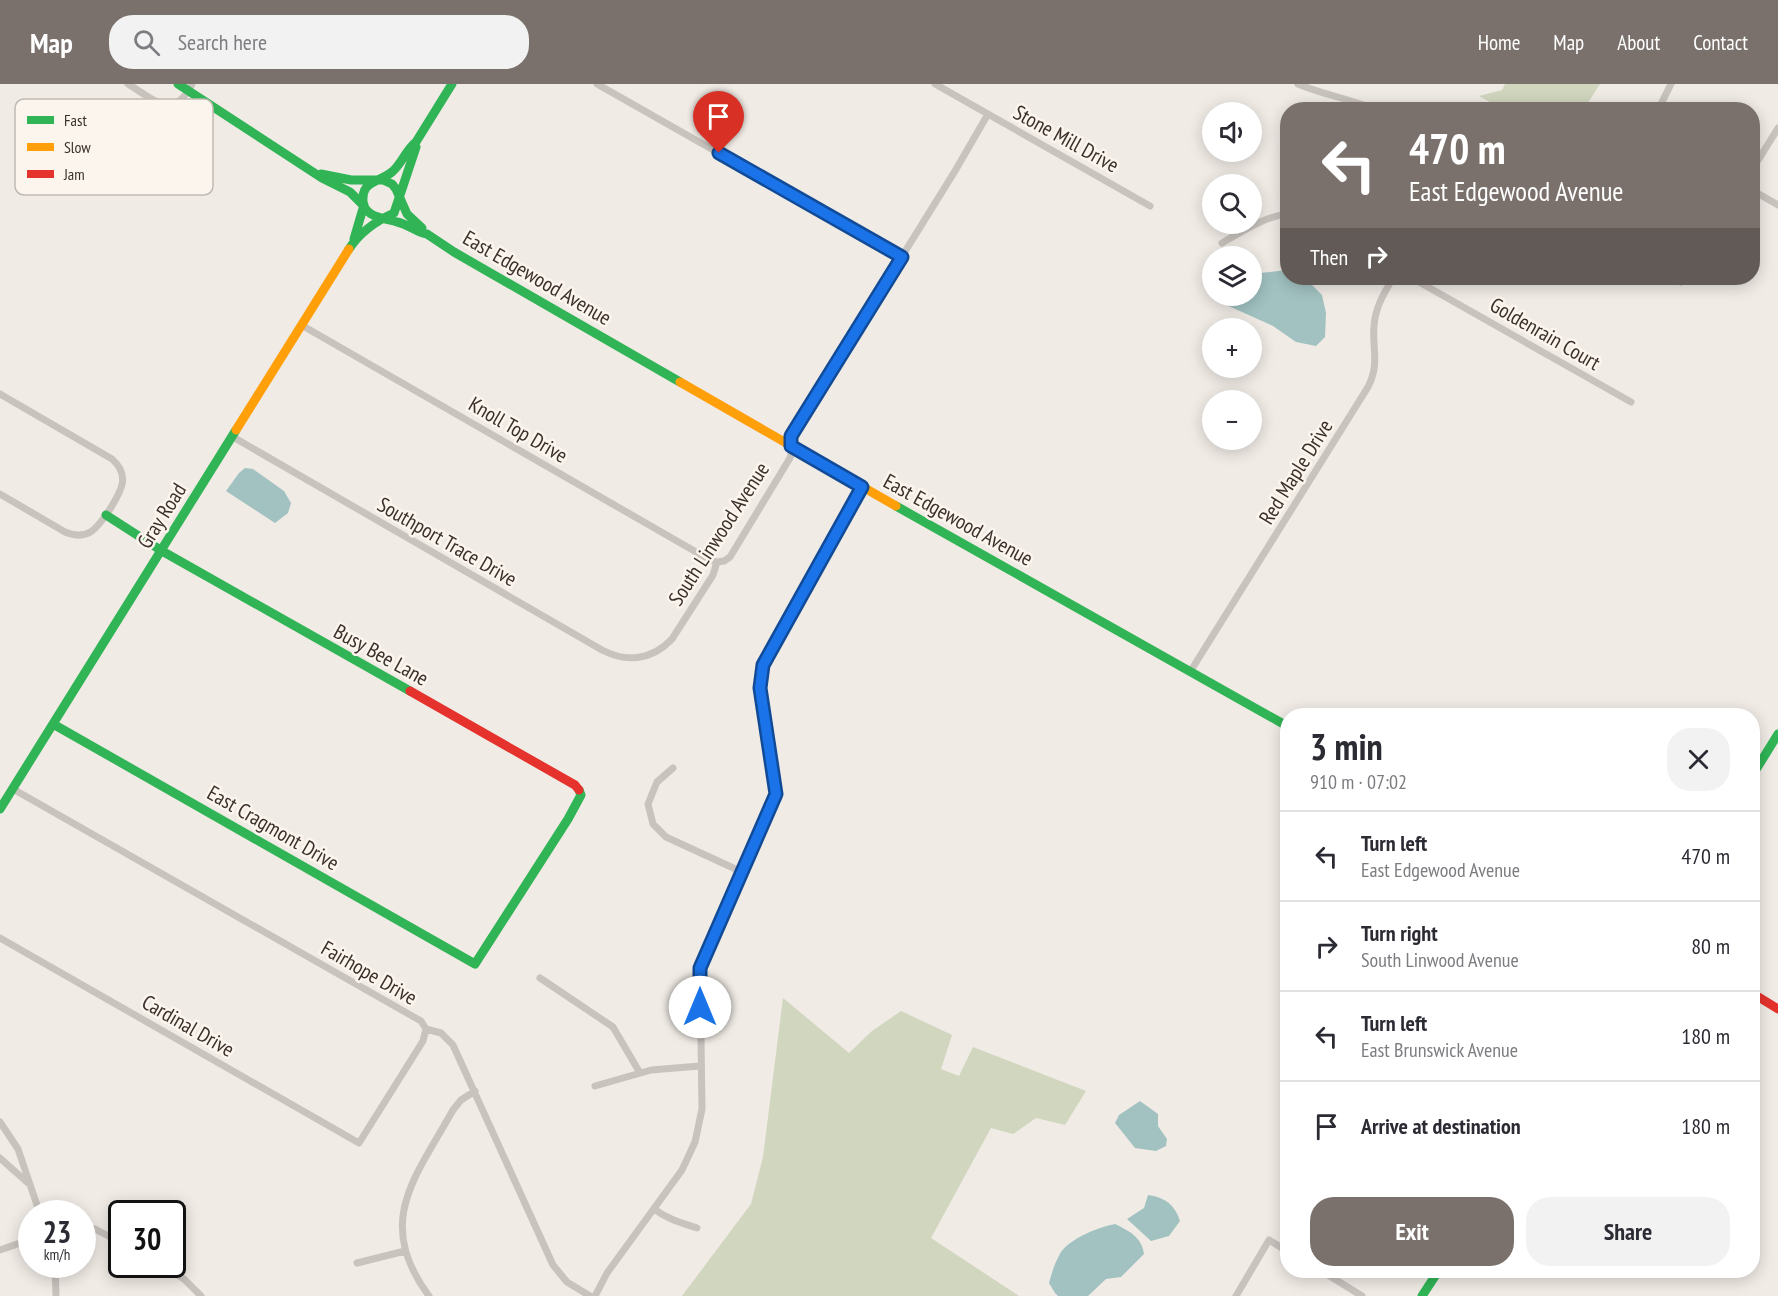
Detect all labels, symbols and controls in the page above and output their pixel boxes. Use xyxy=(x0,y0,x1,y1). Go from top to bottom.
search box xyxy=(109,15,529,69)
text: Map xyxy=(30,24,73,61)
icon: search xyxy=(130,26,163,59)
text: Search here xyxy=(178,28,267,56)
text: Home xyxy=(1478,29,1520,56)
text: Map xyxy=(1553,29,1584,56)
text: About xyxy=(1617,29,1660,56)
text: Contact xyxy=(1693,29,1748,56)
pin xyxy=(693,91,744,153)
legend xyxy=(15,99,213,195)
street label: Stone Mill Drive xyxy=(1009,99,1124,179)
icon: arrive xyxy=(702,100,735,133)
map controls xyxy=(1202,102,1262,450)
button: sound xyxy=(1202,102,1262,162)
text: Fast xyxy=(64,110,87,130)
text: 470 m xyxy=(1409,121,1506,176)
icon: left xyxy=(1310,126,1388,204)
text: Slow xyxy=(64,137,91,157)
text: Jam xyxy=(63,164,85,184)
button: search xyxy=(1202,174,1262,234)
text: East Edgewood Avenue xyxy=(1409,174,1624,208)
street label: East Edgewood Avenue xyxy=(458,224,616,331)
icon: right xyxy=(1360,240,1393,273)
text: Then xyxy=(1310,243,1348,271)
button: layers xyxy=(1202,246,1262,306)
street label: Goldenrain Court xyxy=(1485,291,1605,376)
button: + xyxy=(1202,318,1262,378)
street label: Knoll Top Drive xyxy=(464,390,573,469)
button: − xyxy=(1202,390,1262,450)
street label: Red Maple Drive xyxy=(1253,414,1338,529)
street label: South Linwood Avenue xyxy=(662,457,775,611)
street label: East Edgewood Avenue xyxy=(879,467,1038,572)
street label: Gray Road xyxy=(131,478,192,553)
street label: Southport Trace Drive xyxy=(373,491,522,592)
street label: Busy Bee Lane xyxy=(329,618,433,692)
text: 3 min xyxy=(1310,723,1383,770)
button: close xyxy=(1667,728,1730,791)
text: 910 m · 07:02 xyxy=(1310,769,1407,795)
street label: East Cragmont Drive xyxy=(203,779,344,876)
text: Turn left xyxy=(1361,829,1427,857)
icon: left xyxy=(1310,840,1343,873)
text: 470 m xyxy=(1681,842,1730,870)
text: East Edgewood Avenue xyxy=(1361,857,1520,883)
text: Turn right xyxy=(1361,919,1438,947)
icon: right xyxy=(1310,930,1343,963)
text: 80 m xyxy=(1691,932,1730,960)
street label: Fairhope Drive xyxy=(317,934,422,1011)
text: South Linwood Avenue xyxy=(1361,947,1519,973)
position arrow xyxy=(668,975,732,1039)
street label: Cardinal Drive xyxy=(137,988,239,1063)
text: Turn left xyxy=(1361,1009,1427,1037)
icon: left xyxy=(1310,1020,1343,1053)
text: 180 m xyxy=(1681,1022,1730,1050)
text: East Brunswick Avenue xyxy=(1361,1037,1518,1063)
icon: arrive xyxy=(1310,1110,1343,1143)
text: Arrive at destination xyxy=(1361,1112,1521,1140)
text: 180 m xyxy=(1681,1112,1730,1140)
button: Exit xyxy=(1310,1197,1514,1266)
button: Share xyxy=(1526,1197,1730,1266)
speed limit sign: 30 xyxy=(108,1200,186,1278)
text: 23 xyxy=(43,1212,71,1251)
text: km/h xyxy=(44,1245,70,1264)

